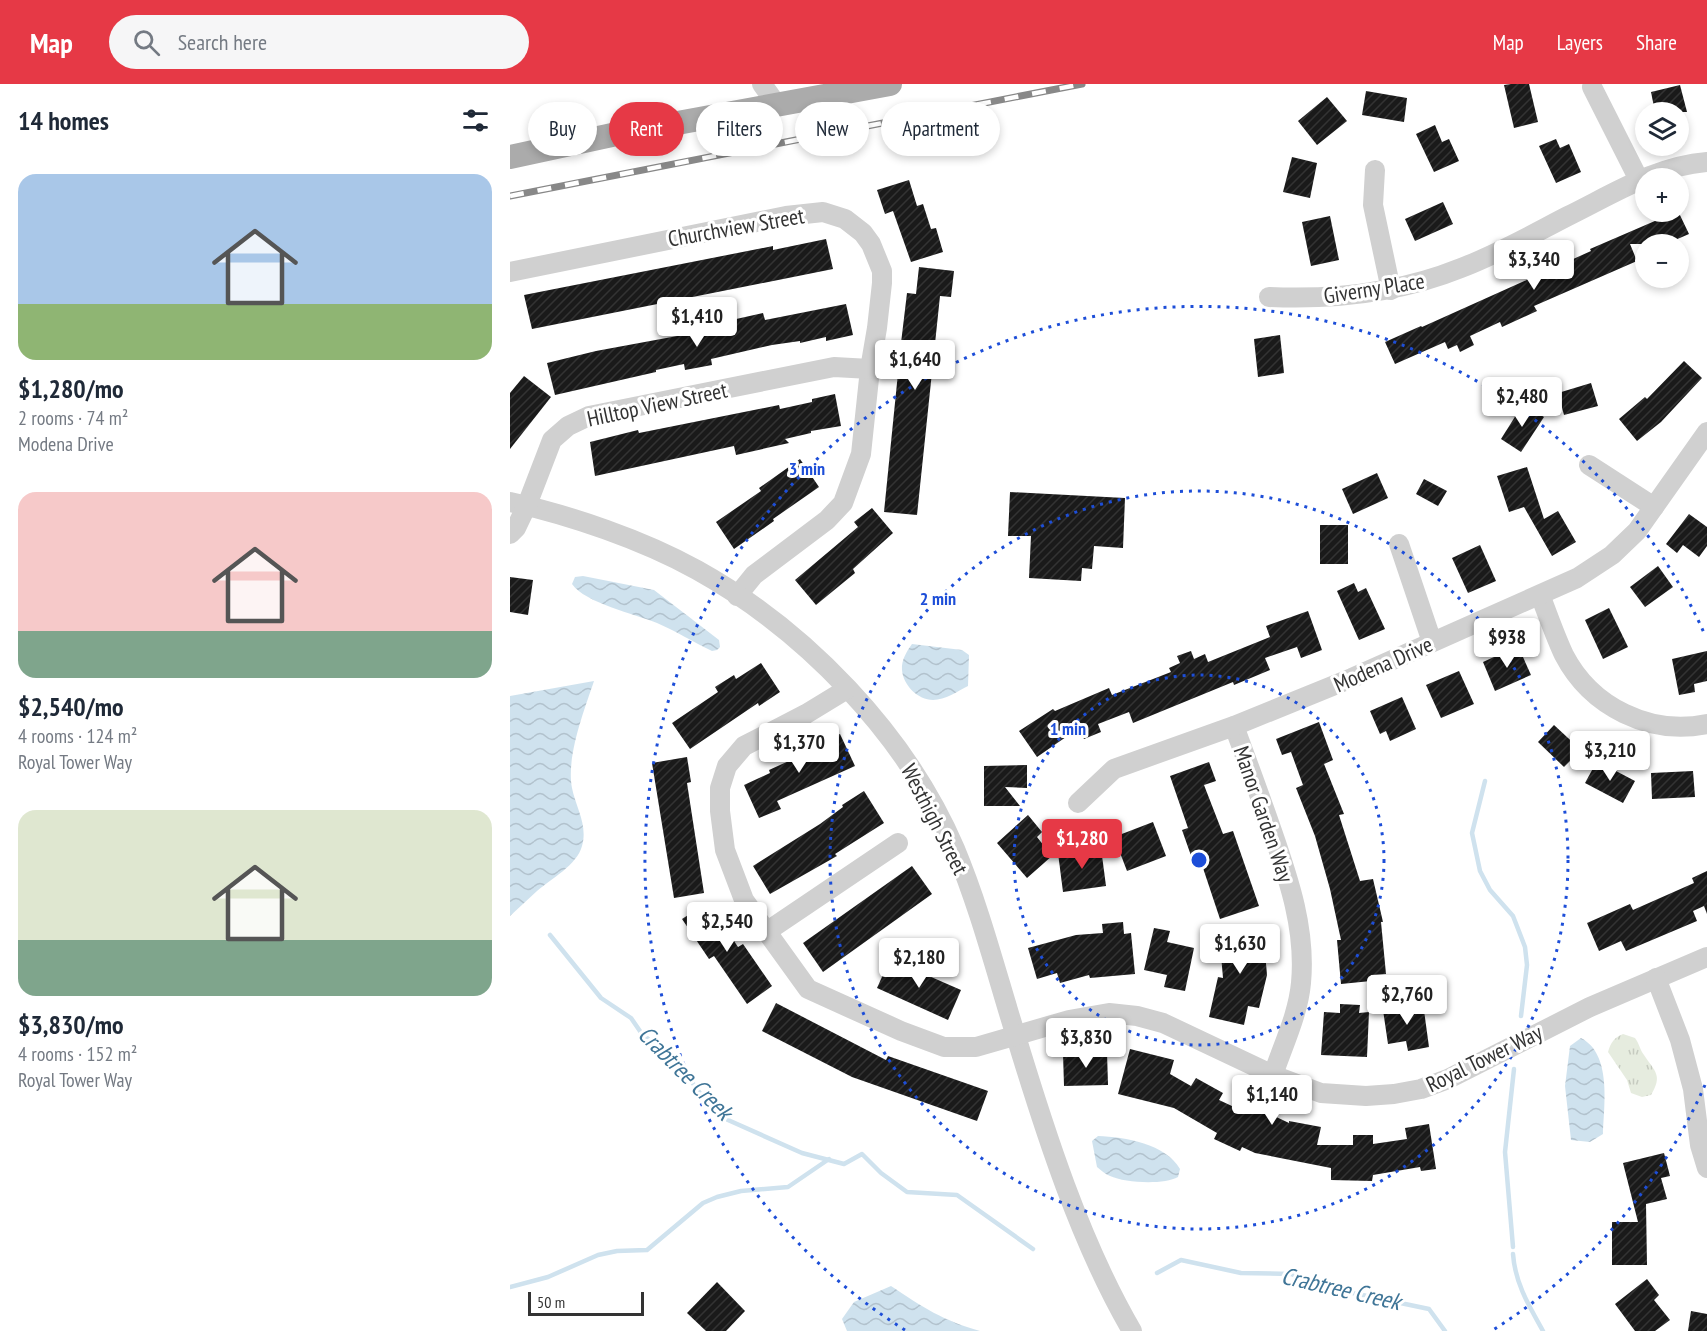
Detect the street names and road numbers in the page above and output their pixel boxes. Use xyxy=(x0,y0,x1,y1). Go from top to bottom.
street label: Churchview Street xyxy=(666,201,806,253)
street label: Giverny Place xyxy=(1322,266,1426,310)
street label: Hilltop View Street xyxy=(584,375,730,433)
street label: Modena Drive xyxy=(1329,630,1437,698)
street label: Manor Garden Way xyxy=(1228,742,1301,886)
street label: Westhigh Street xyxy=(895,759,975,879)
street label: Royal Tower Way xyxy=(1421,1018,1547,1098)

